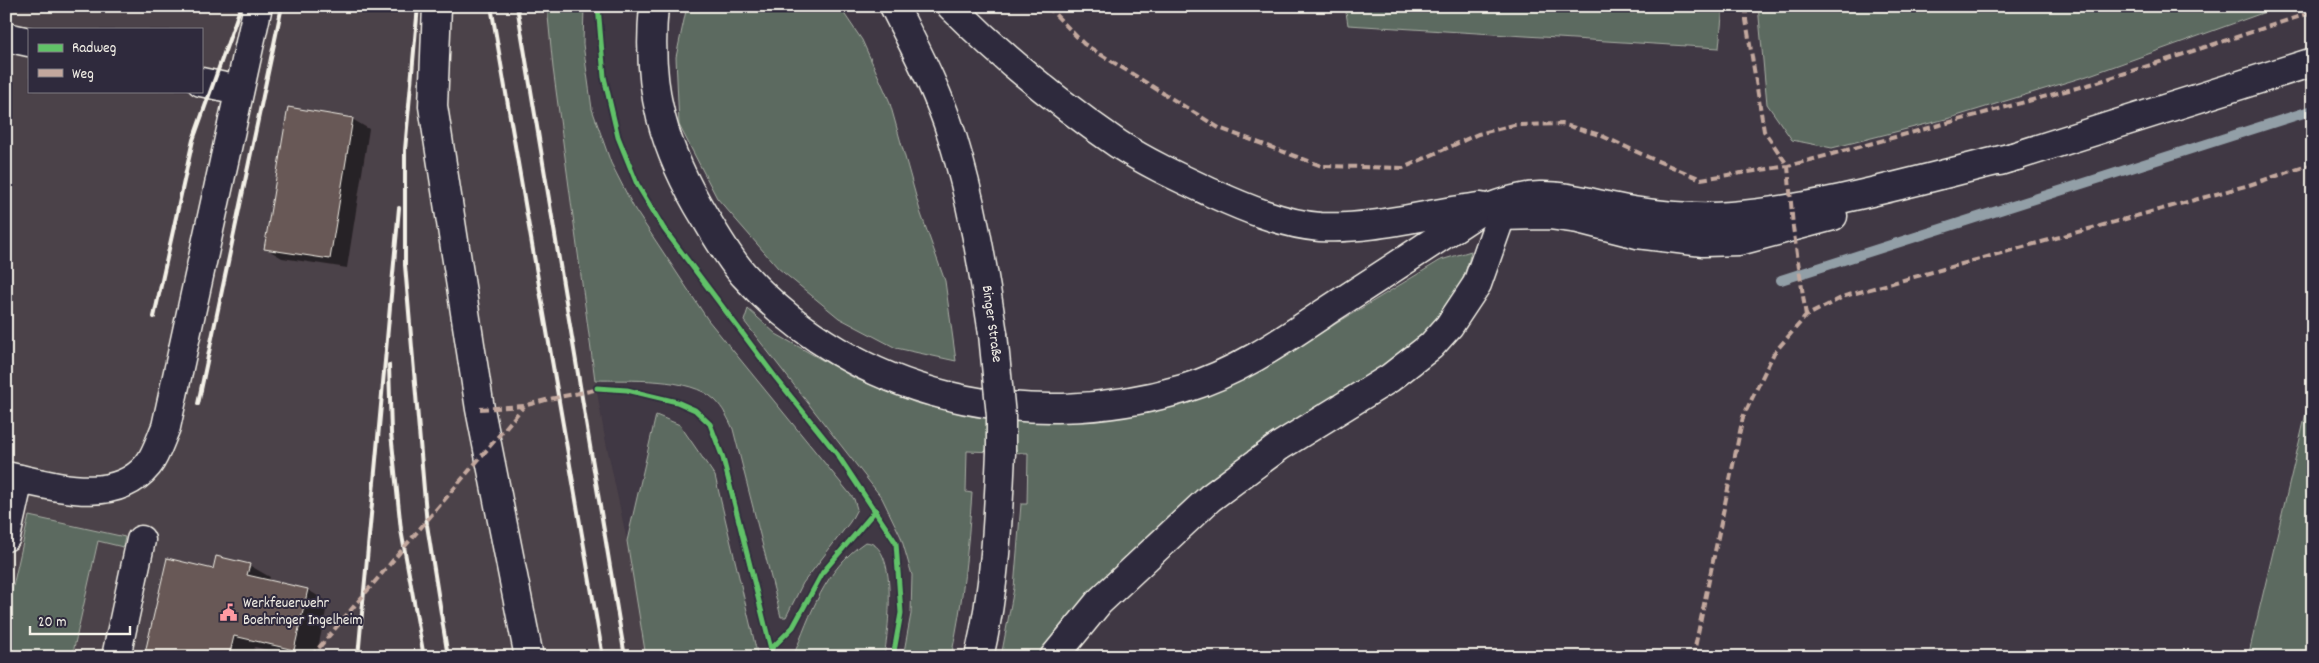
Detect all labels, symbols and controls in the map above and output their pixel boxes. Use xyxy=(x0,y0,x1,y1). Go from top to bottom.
legend xyxy=(28,28,202,92)
text: Radweg xyxy=(72,38,116,60)
text: Weg xyxy=(72,64,94,86)
street label: Binger Straße xyxy=(975,284,1007,364)
place label: Werkfeuerwehr Boehringer Ingelheim xyxy=(243,593,363,632)
scale bar xyxy=(30,603,130,635)
public building icon: Werkfeuerwehr Boehringer Ingelheim xyxy=(219,603,239,623)
text: 20 m xyxy=(38,612,66,634)

